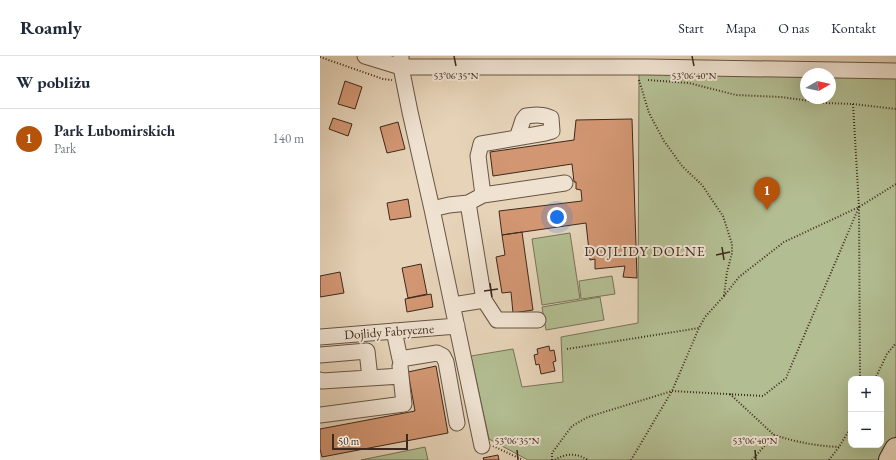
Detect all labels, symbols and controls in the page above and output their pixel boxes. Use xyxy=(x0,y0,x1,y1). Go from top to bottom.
text: Roamly xyxy=(20,15,82,40)
text: Start xyxy=(678,19,704,37)
text: Mapa xyxy=(726,19,756,37)
text: O nas xyxy=(778,19,809,37)
text: Kontakt xyxy=(831,19,876,37)
north arrow xyxy=(800,68,836,104)
text: 53°06'35"N xyxy=(434,69,479,82)
text: 53°06'40"N xyxy=(672,69,717,82)
text: W pobliżu xyxy=(16,71,90,93)
text: Park Lubomirskich xyxy=(54,121,175,140)
text: 1 xyxy=(26,130,32,147)
text: 140 m xyxy=(273,130,304,147)
text: Park xyxy=(54,140,76,157)
pin: 1 xyxy=(754,177,780,210)
your location xyxy=(547,207,567,227)
district label: DOJLIDY DOLNE xyxy=(584,242,706,260)
street label: Dojlidy Fabryczne xyxy=(344,320,435,343)
map controls xyxy=(848,376,884,448)
button: + xyxy=(848,376,884,412)
button: − xyxy=(848,412,884,448)
scale bar xyxy=(332,432,408,451)
text: 50 m xyxy=(338,434,359,448)
text: 53°06'35"N xyxy=(495,434,540,447)
text: 53°06'40"N xyxy=(733,434,778,447)

